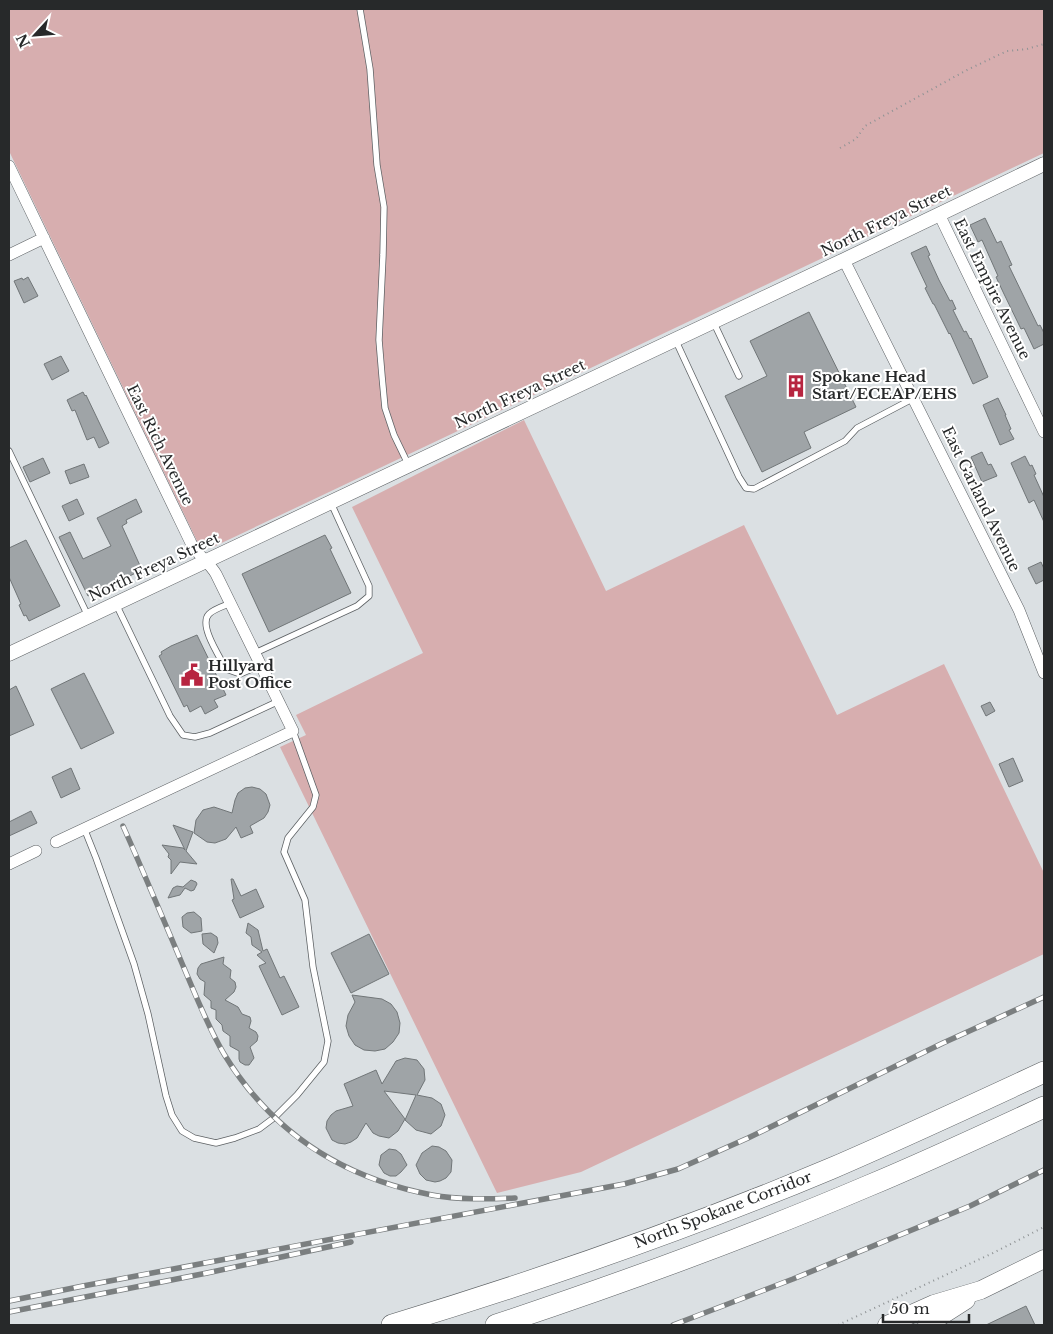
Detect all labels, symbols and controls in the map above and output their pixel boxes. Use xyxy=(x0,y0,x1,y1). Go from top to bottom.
north arrow xyxy=(10,10,60,60)
text: N xyxy=(12,31,34,51)
street label: North Freya Street xyxy=(818,181,954,260)
street label: East Empire Avenue xyxy=(950,215,1035,362)
street label: North Freya Street xyxy=(451,355,589,432)
place label: Spokane Head Start/ECEAP/EHS xyxy=(812,367,957,403)
building icon: Spokane Head Start/ECEAP/EHS xyxy=(783,373,809,399)
street label: East Rich Avenue xyxy=(123,381,198,508)
street label: East Garland Avenue xyxy=(938,423,1025,574)
street label: North Freya Street xyxy=(85,528,223,605)
place label: Hillyard Post Office xyxy=(208,656,292,692)
public building icon: Hillyard Post Office xyxy=(179,662,205,688)
street label: North Spokane Corridor xyxy=(631,1166,815,1252)
scale bar xyxy=(883,1292,969,1324)
text: 50 m xyxy=(890,1299,930,1318)

